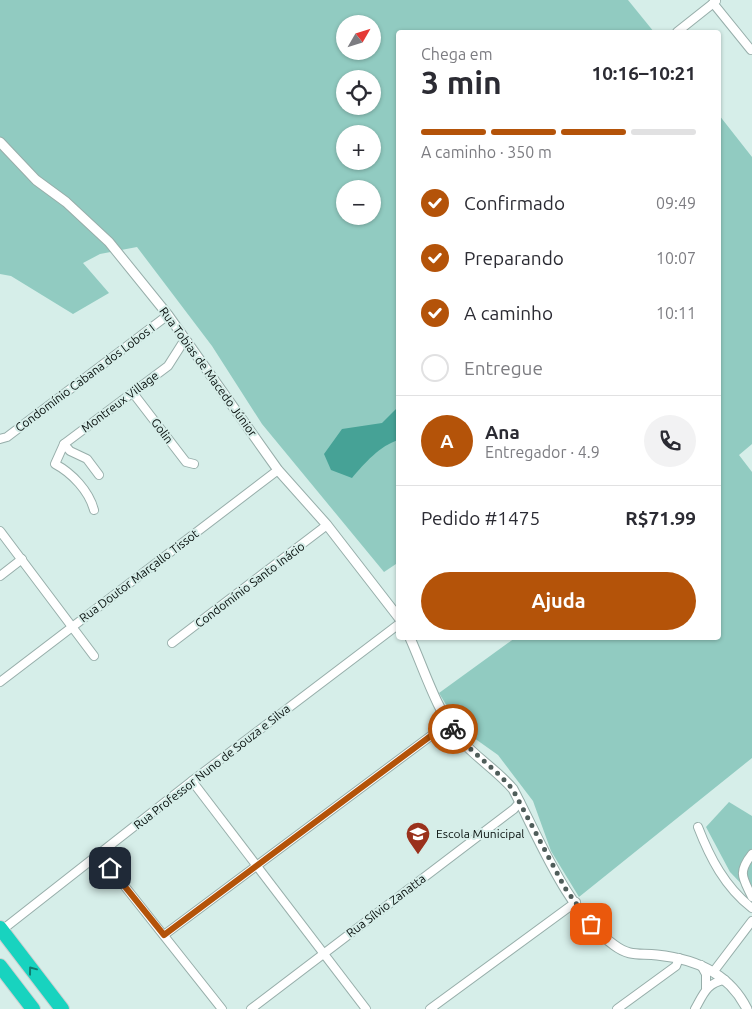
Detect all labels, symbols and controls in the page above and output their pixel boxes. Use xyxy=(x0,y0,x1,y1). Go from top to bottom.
north arrow xyxy=(336,15,381,60)
map controls xyxy=(336,15,381,225)
text: Chega em xyxy=(421,45,493,63)
text: 10:16–10:21 xyxy=(591,62,696,84)
text: 3 min xyxy=(421,64,502,100)
button: locate xyxy=(336,70,381,115)
button: + xyxy=(336,125,381,170)
text: A caminho · 350 m xyxy=(421,143,552,161)
button: − xyxy=(336,180,381,225)
icon: check xyxy=(421,189,449,217)
text: Confirmado xyxy=(464,192,565,214)
text: 09:49 xyxy=(656,194,696,212)
icon: check xyxy=(421,244,449,272)
text: Preparando xyxy=(464,247,564,269)
text: 10:07 xyxy=(656,249,696,267)
icon: check xyxy=(421,299,449,327)
text: A caminho xyxy=(464,302,553,324)
text: 10:11 xyxy=(656,304,696,322)
street label: Rua Tobias de Macedo Júnior xyxy=(157,305,260,439)
street label: Condomínio Cabana dos Lobos I xyxy=(13,321,157,434)
text: Entregue xyxy=(464,357,543,379)
street label: Montreux Village xyxy=(79,368,161,435)
button: phone xyxy=(644,415,696,467)
street label: Golin xyxy=(149,416,176,446)
text: Ana xyxy=(485,421,520,443)
text: A xyxy=(440,430,454,452)
text: Entregador · 4.9 xyxy=(485,443,600,461)
text: Pedido #1475 xyxy=(421,507,540,529)
text: R$71.99 xyxy=(625,507,696,529)
street label: Rua Doutor Marçallo Tissot xyxy=(77,526,201,625)
street label: Condomínio Santo Inácio xyxy=(192,539,307,630)
button: Ajuda xyxy=(421,572,696,630)
street label: Rua Professor Nuno de Souza e Silva xyxy=(131,702,292,832)
courier xyxy=(428,704,478,754)
icon: bike xyxy=(439,715,467,743)
school or university icon: Escola Municipal xyxy=(405,821,431,855)
place label: Escola Municipal xyxy=(436,827,524,840)
pin xyxy=(89,847,131,889)
icon: home xyxy=(96,854,124,882)
street label: Rua Sílvio Zanatta xyxy=(344,872,428,940)
pin xyxy=(570,903,612,945)
icon: bag xyxy=(577,910,605,938)
one-way arrow xyxy=(30,967,38,976)

